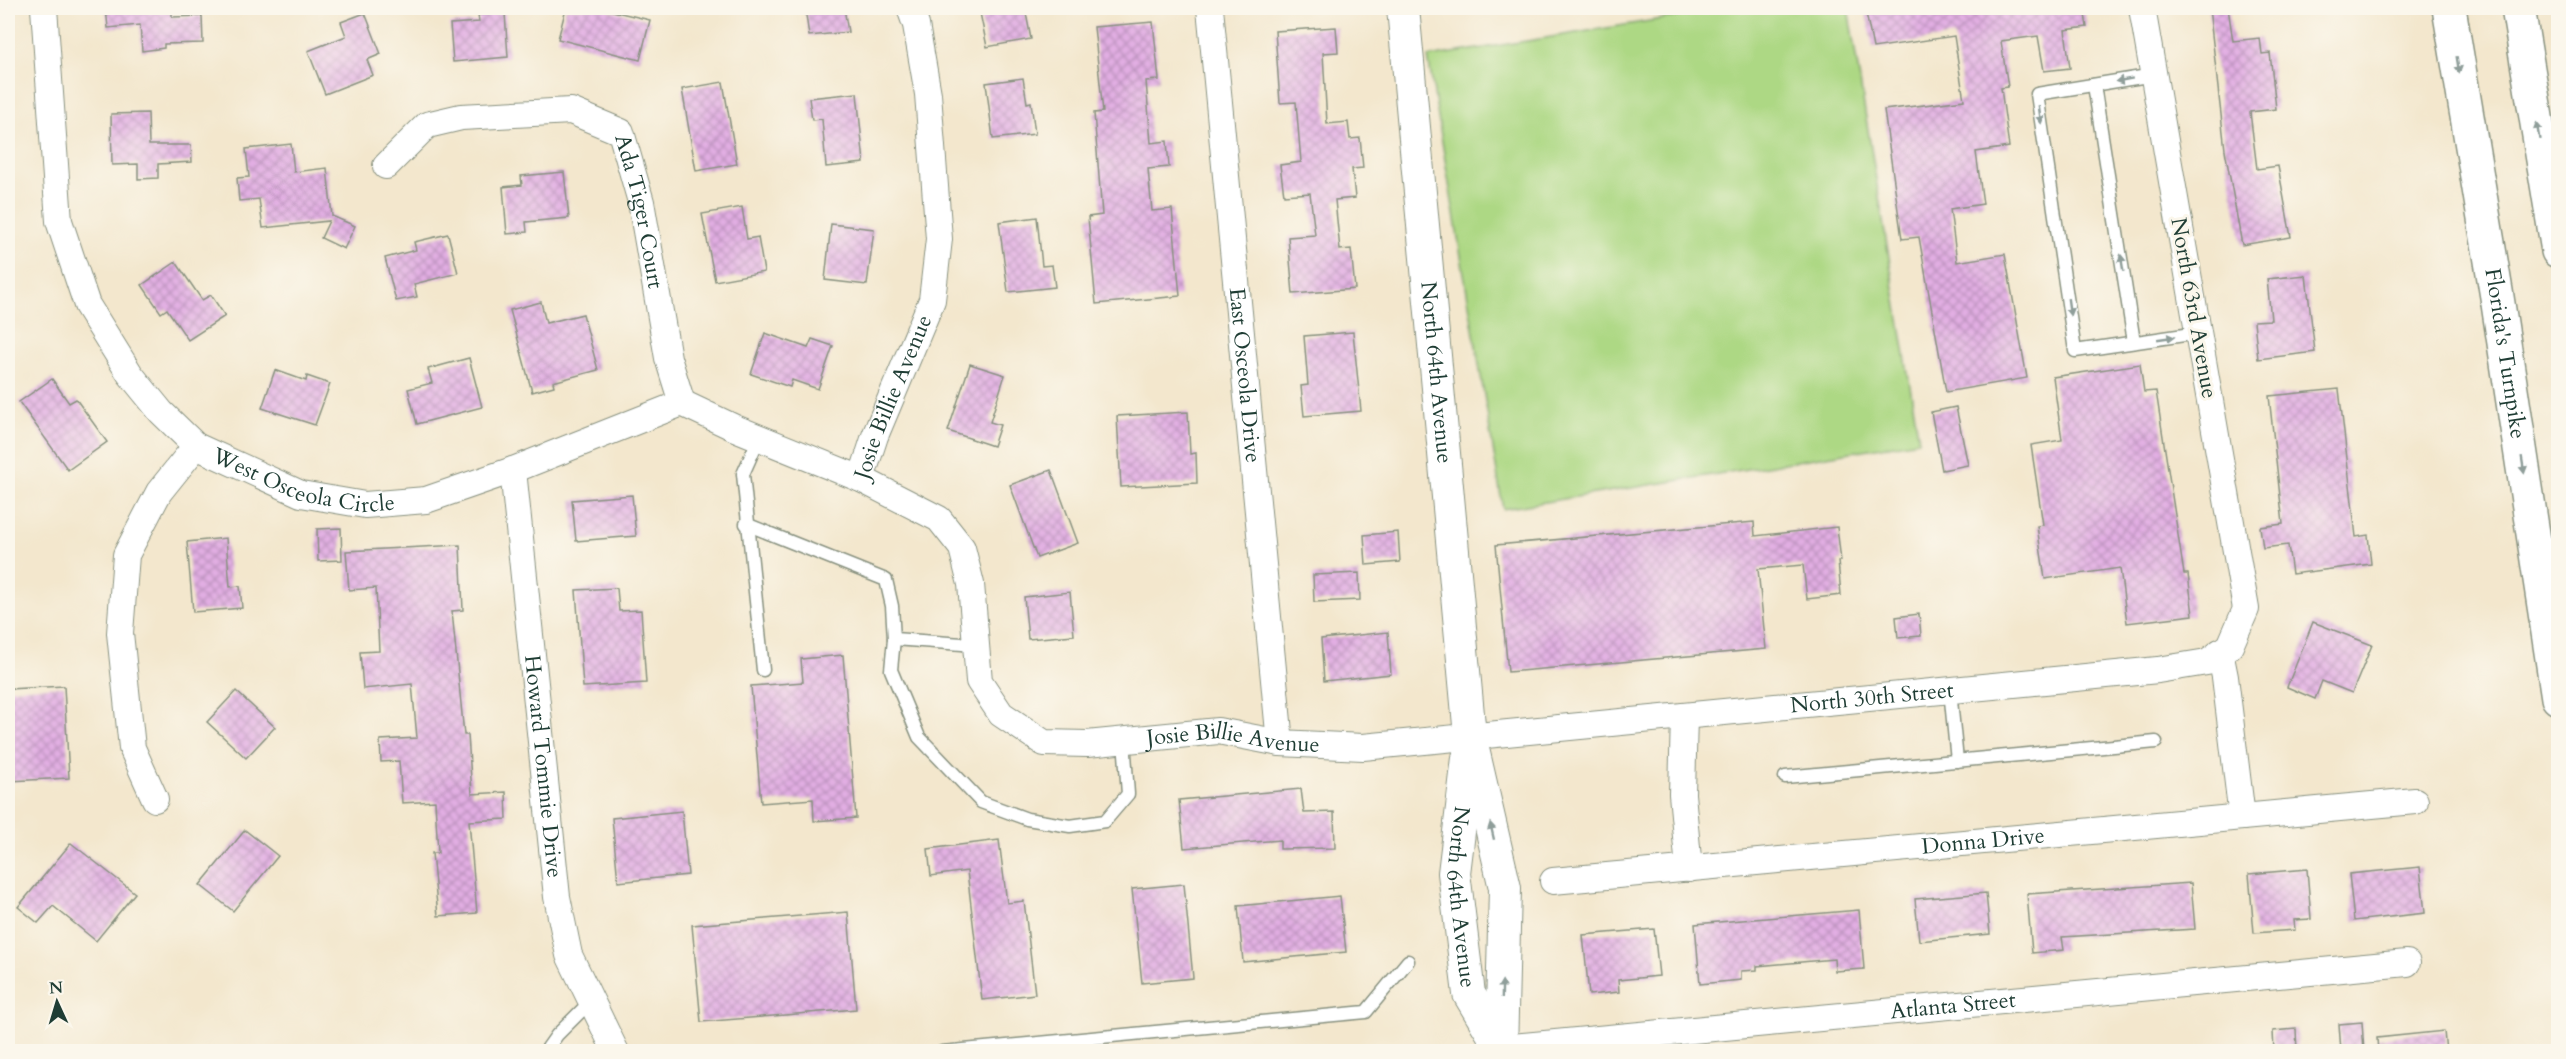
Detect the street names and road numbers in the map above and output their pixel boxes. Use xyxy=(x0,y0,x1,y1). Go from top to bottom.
street label: Ada Tiger Court xyxy=(607,131,671,291)
street label: North 63rd Avenue xyxy=(2163,215,2225,401)
street label: Florida's Turnpike xyxy=(2477,266,2533,441)
street label: North 64th Avenue xyxy=(1413,280,1460,465)
street label: East Osceola Drive xyxy=(1222,286,1268,464)
street label: Josie Billie Avenue xyxy=(846,310,939,486)
street label: West Osceola Circle xyxy=(207,440,396,520)
street label: Howard Tommie Drive xyxy=(517,654,570,879)
street label: North 30th Street xyxy=(1789,675,1955,721)
street label: Josie Billie Avenue xyxy=(1142,716,1320,760)
street label: North 64th Avenue xyxy=(1439,805,1483,989)
street label: Donna Drive xyxy=(1920,820,2046,862)
street label: Atlanta Street xyxy=(1889,985,2017,1026)

